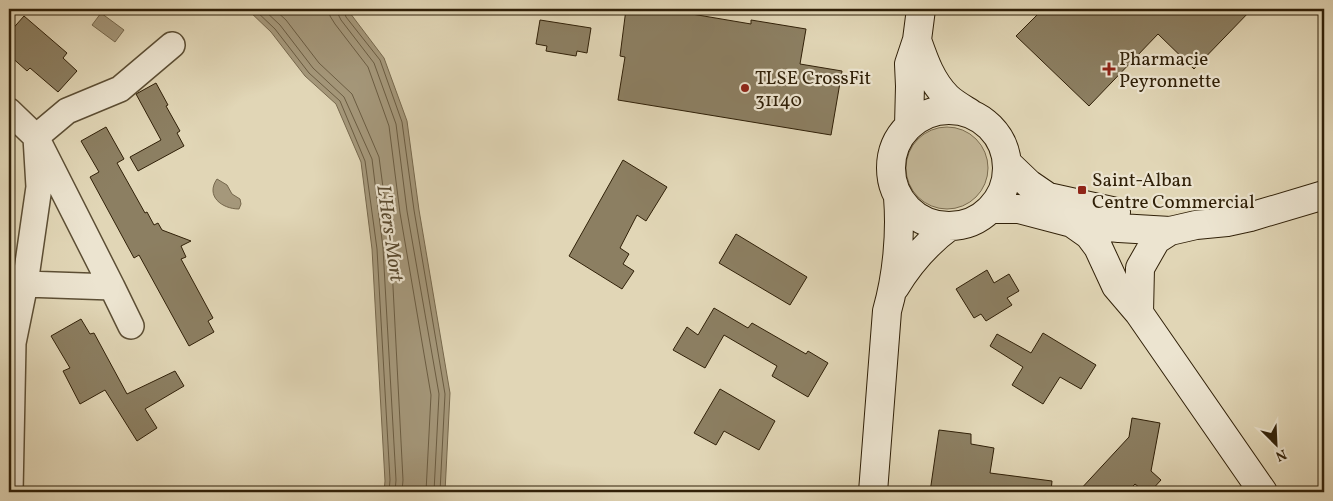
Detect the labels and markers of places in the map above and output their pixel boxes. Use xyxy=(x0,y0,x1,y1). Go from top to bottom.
place label: Pharmacie Peyronnette xyxy=(1119,47,1220,95)
marker: Pharmacie Peyronnette xyxy=(1103,63,1115,75)
place label: TLSE CrossFit 31140 xyxy=(755,66,872,114)
marker: TLSE CrossFit 31140 xyxy=(739,82,751,94)
place label: Saint-Alban Centre Commercial xyxy=(1092,168,1255,216)
marker: Saint-Alban Centre Commercial xyxy=(1076,184,1088,196)

